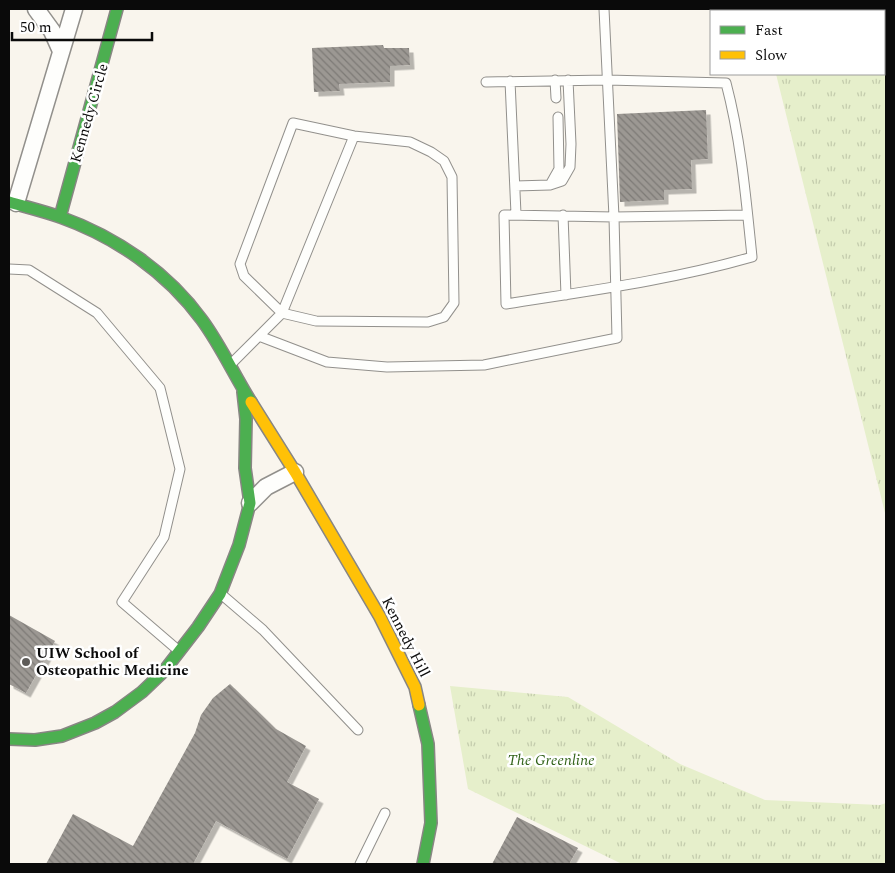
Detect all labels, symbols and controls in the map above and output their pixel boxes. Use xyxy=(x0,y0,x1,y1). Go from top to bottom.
scale bar xyxy=(12,10,152,42)
legend xyxy=(710,10,885,75)
text: 50 m xyxy=(20,16,52,39)
text: Fast xyxy=(755,19,783,42)
text: Slow xyxy=(755,44,787,67)
street label: Kennedy Circle xyxy=(64,61,115,165)
street label: Kennedy Hill xyxy=(375,593,436,681)
place label: UIW School of Osteopathic Medicine xyxy=(36,642,189,682)
marker: UIW School of Osteopathic Medicine xyxy=(20,656,32,668)
park label: The Greenline xyxy=(507,749,595,772)

